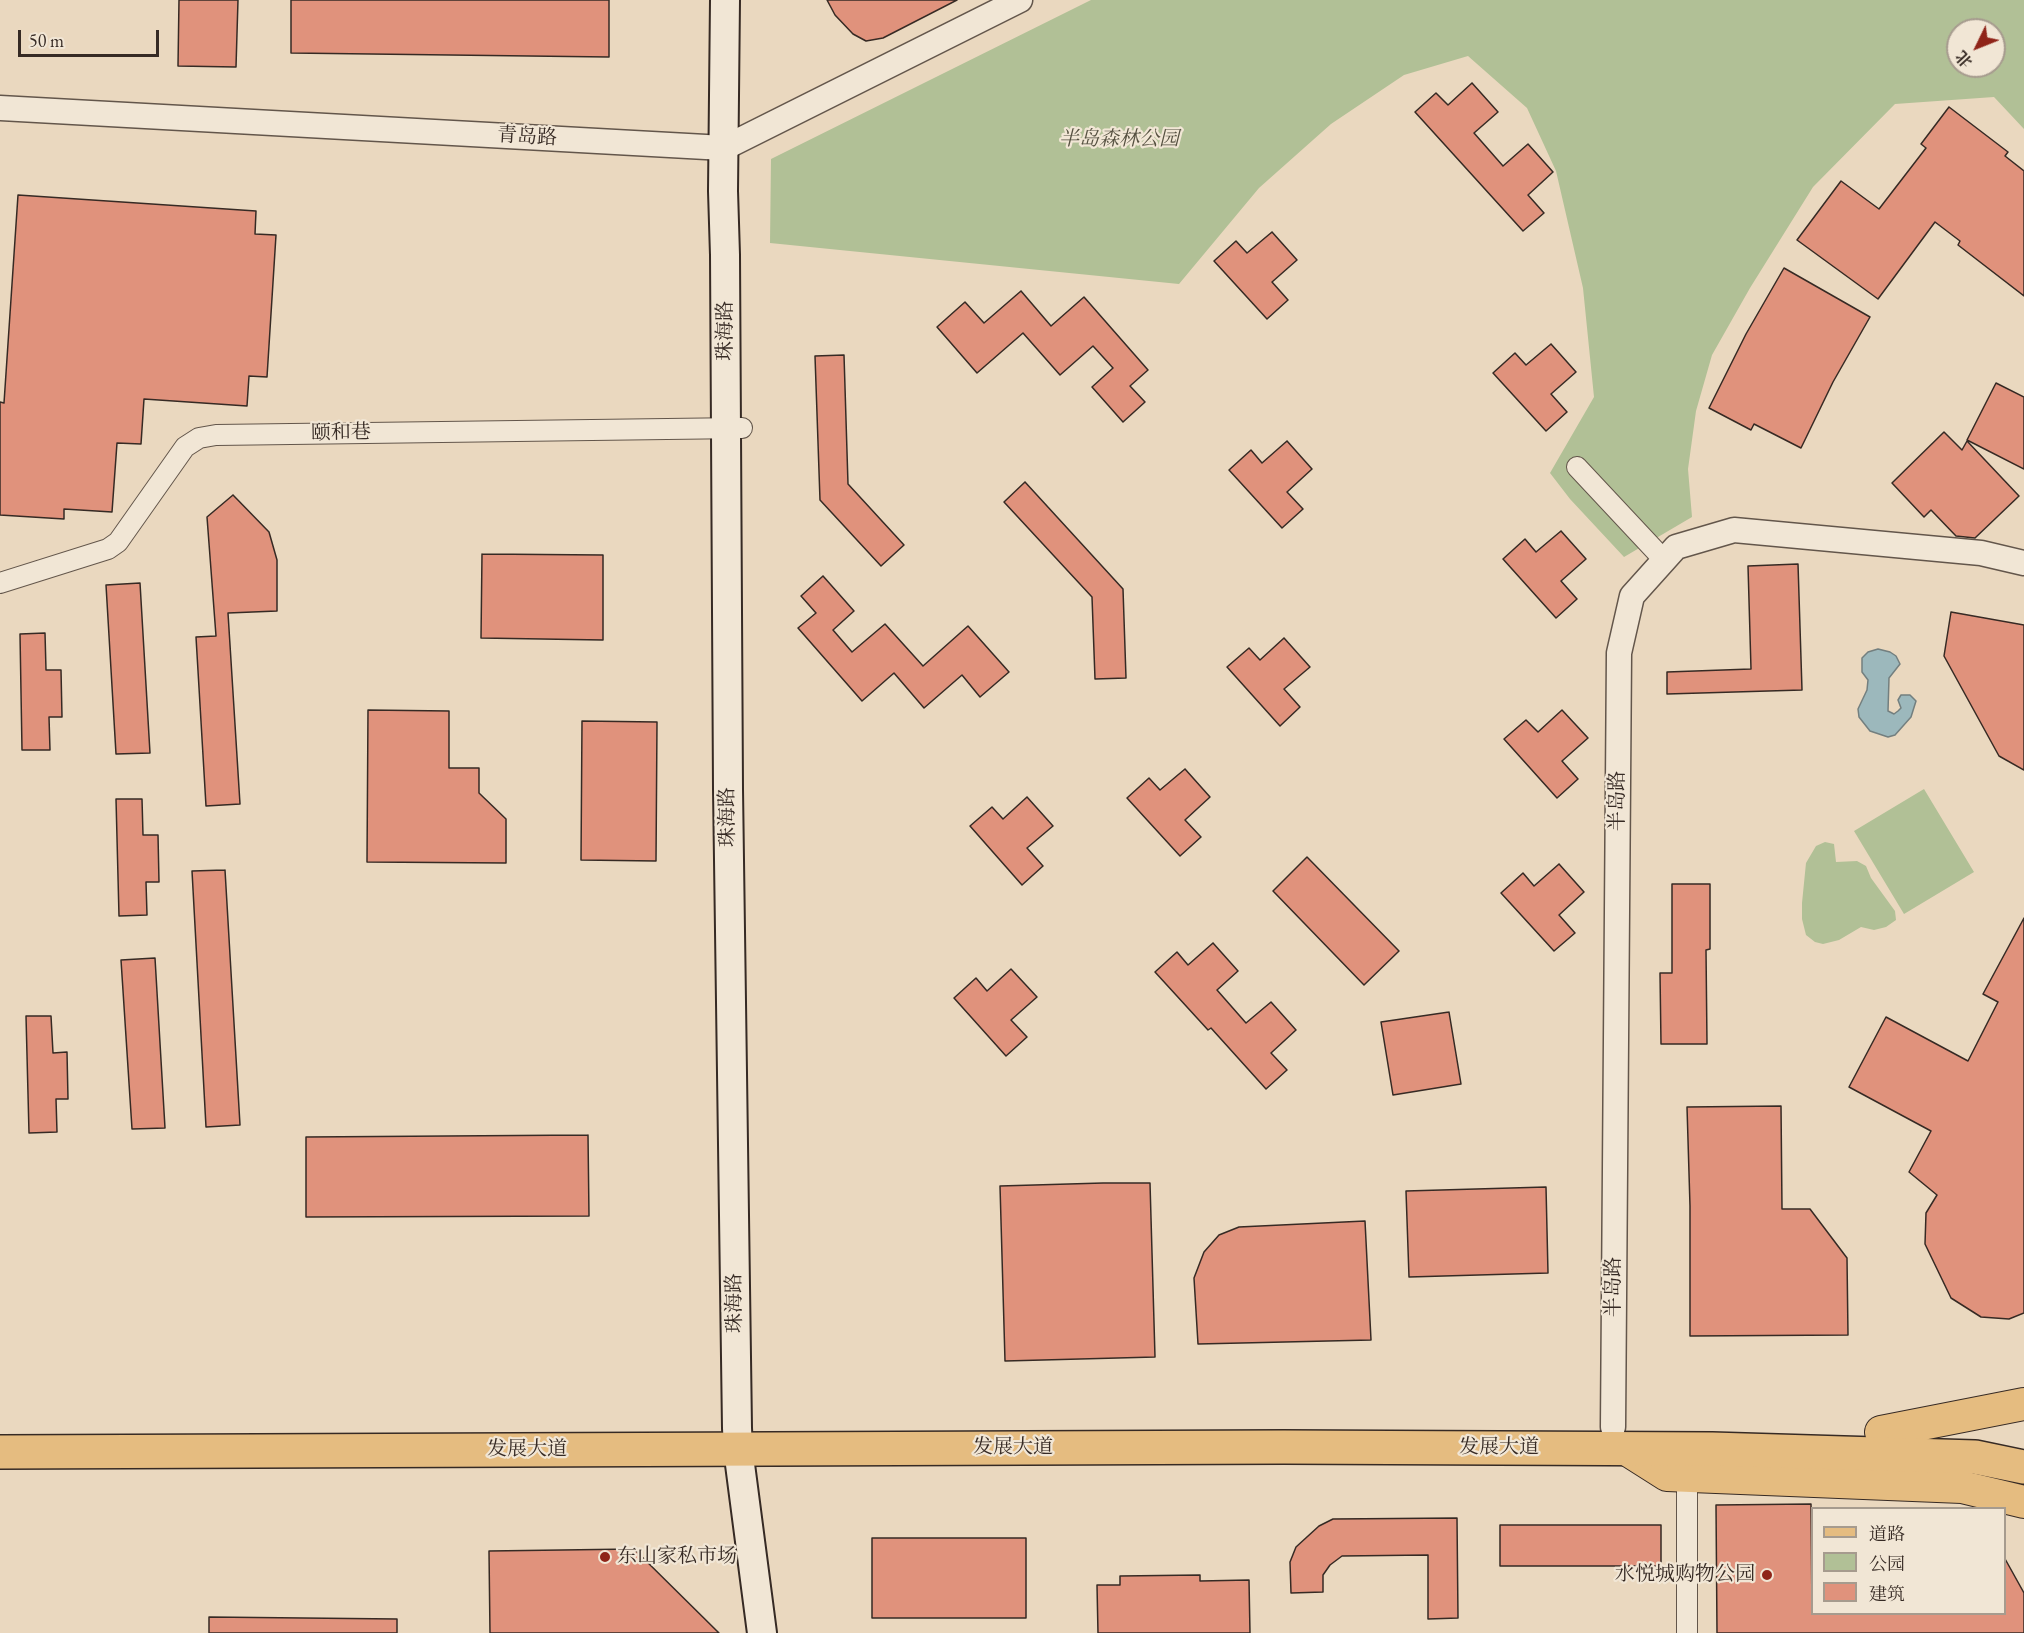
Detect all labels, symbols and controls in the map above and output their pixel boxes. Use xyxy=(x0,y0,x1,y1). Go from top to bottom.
scale bar xyxy=(21,18,162,56)
north arrow xyxy=(1946,18,2006,78)
text: 50 m xyxy=(29,29,64,52)
text: 北 xyxy=(1951,46,1977,72)
street label: 青岛路 xyxy=(496,123,558,151)
park label: 半岛森林公园 xyxy=(1059,128,1179,152)
street label: 珠海路 xyxy=(714,301,738,361)
street label: 颐和巷 xyxy=(311,420,371,446)
street label: 半岛路 xyxy=(1606,771,1630,831)
street label: 珠海路 xyxy=(715,787,741,847)
street label: 半岛路 xyxy=(1602,1257,1626,1317)
street label: 珠海路 xyxy=(722,1273,748,1333)
street label: 发展大道 xyxy=(973,1436,1053,1460)
street label: 发展大道 xyxy=(1459,1436,1539,1460)
street label: 发展大道 xyxy=(487,1438,567,1462)
legend xyxy=(1811,1507,2006,1615)
text: 道路 xyxy=(1869,1522,1905,1545)
place label: 东山家私市场 xyxy=(617,1545,737,1569)
marker: 东山家私市场 xyxy=(598,1550,612,1564)
text: 公园 xyxy=(1869,1552,1905,1575)
place label: 水悦城购物公园 xyxy=(1615,1563,1755,1587)
marker: 水悦城购物公园 xyxy=(1760,1568,1774,1582)
text: 建筑 xyxy=(1869,1582,1905,1605)

